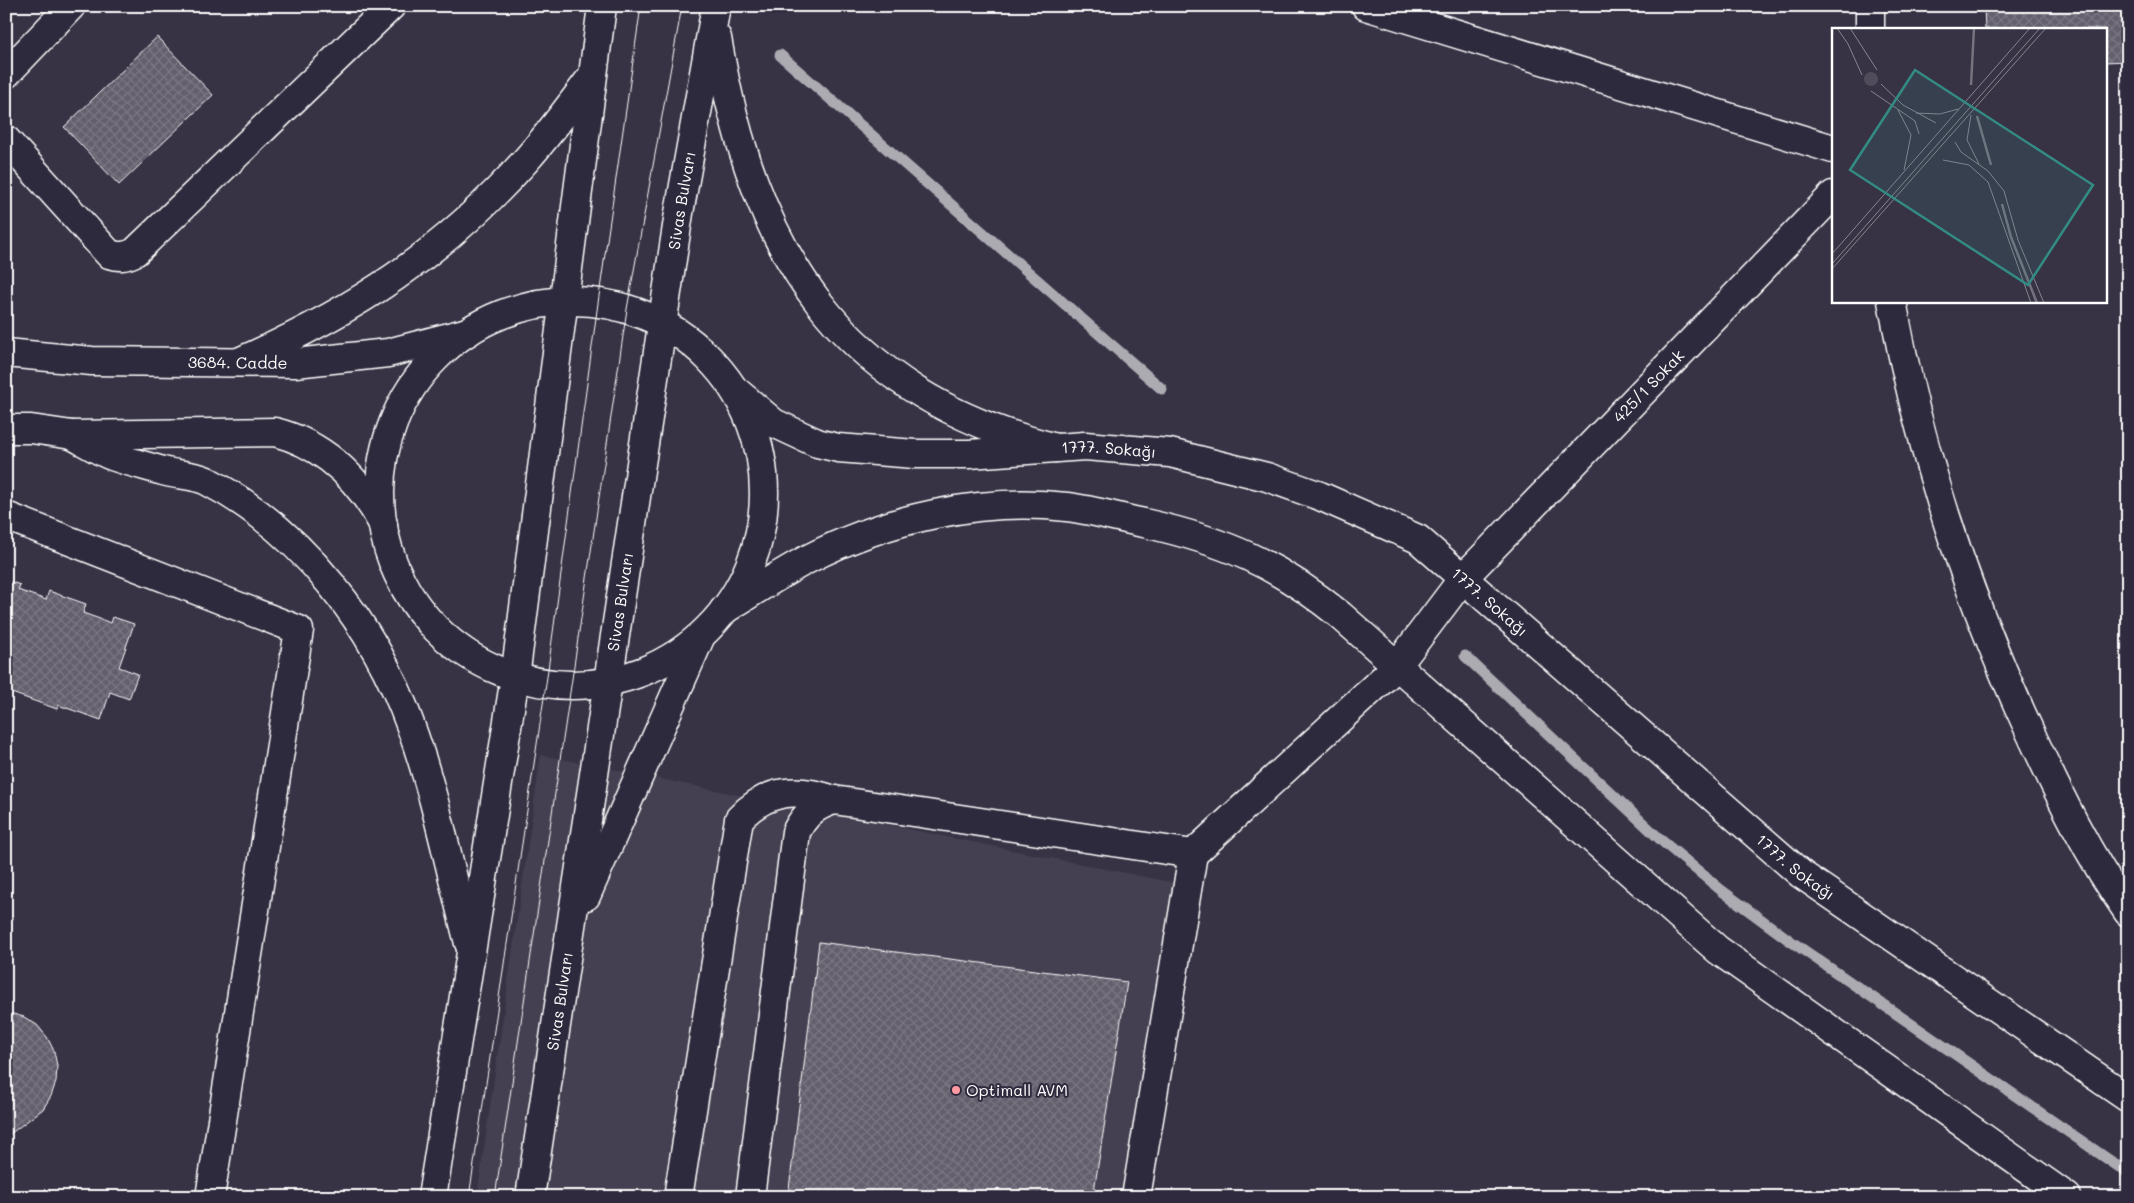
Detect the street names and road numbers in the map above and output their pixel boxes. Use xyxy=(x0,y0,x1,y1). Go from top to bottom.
street label: Sivas Bulvarı xyxy=(663,149,700,251)
street label: 425/1 Sokak xyxy=(1608,345,1688,427)
street label: 3684. Cadde xyxy=(188,351,288,373)
street label: 1777. Sokağı xyxy=(1061,435,1157,462)
street label: Sivas Bulvarı xyxy=(602,551,637,652)
street label: 1777. Sokağı xyxy=(1447,562,1533,641)
street label: 1777. Sokağı xyxy=(1752,829,1839,904)
street label: Sivas Bulvarı xyxy=(541,950,577,1052)

